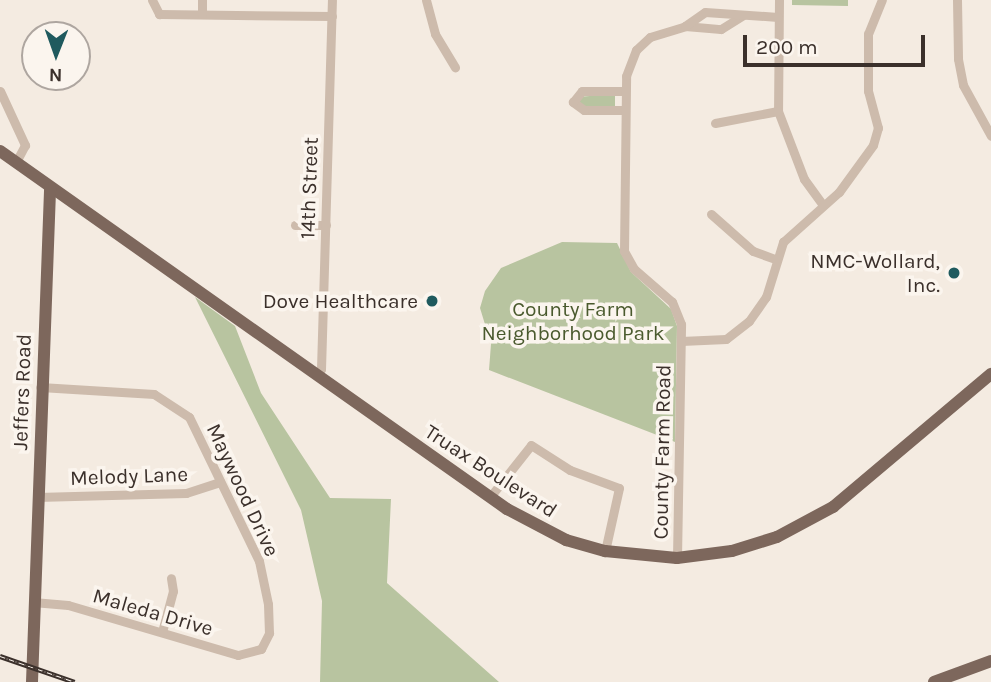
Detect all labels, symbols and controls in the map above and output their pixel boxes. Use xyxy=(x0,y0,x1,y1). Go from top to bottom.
north arrow xyxy=(21,21,91,91)
scale bar xyxy=(746,21,928,65)
text: 200 m xyxy=(756,35,818,59)
text: N xyxy=(49,64,63,86)
street label: 14th Street xyxy=(295,137,323,239)
place label: NMC-Wollard, Inc. xyxy=(810,248,940,298)
marker: NMC-Wollard, Inc. xyxy=(946,265,962,281)
place label: Dove Healthcare xyxy=(263,288,418,314)
marker: Dove Healthcare xyxy=(424,293,440,309)
park label: County Farm Neighborhood Park xyxy=(481,296,665,346)
street label: Jeffers Road xyxy=(7,333,37,451)
street label: County Farm Road xyxy=(648,364,676,540)
street label: Truax Boulevard xyxy=(420,419,562,523)
street label: Maywood Drive xyxy=(201,420,285,560)
street label: Melody Lane xyxy=(70,461,188,491)
street label: Maleda Drive xyxy=(90,583,216,641)

